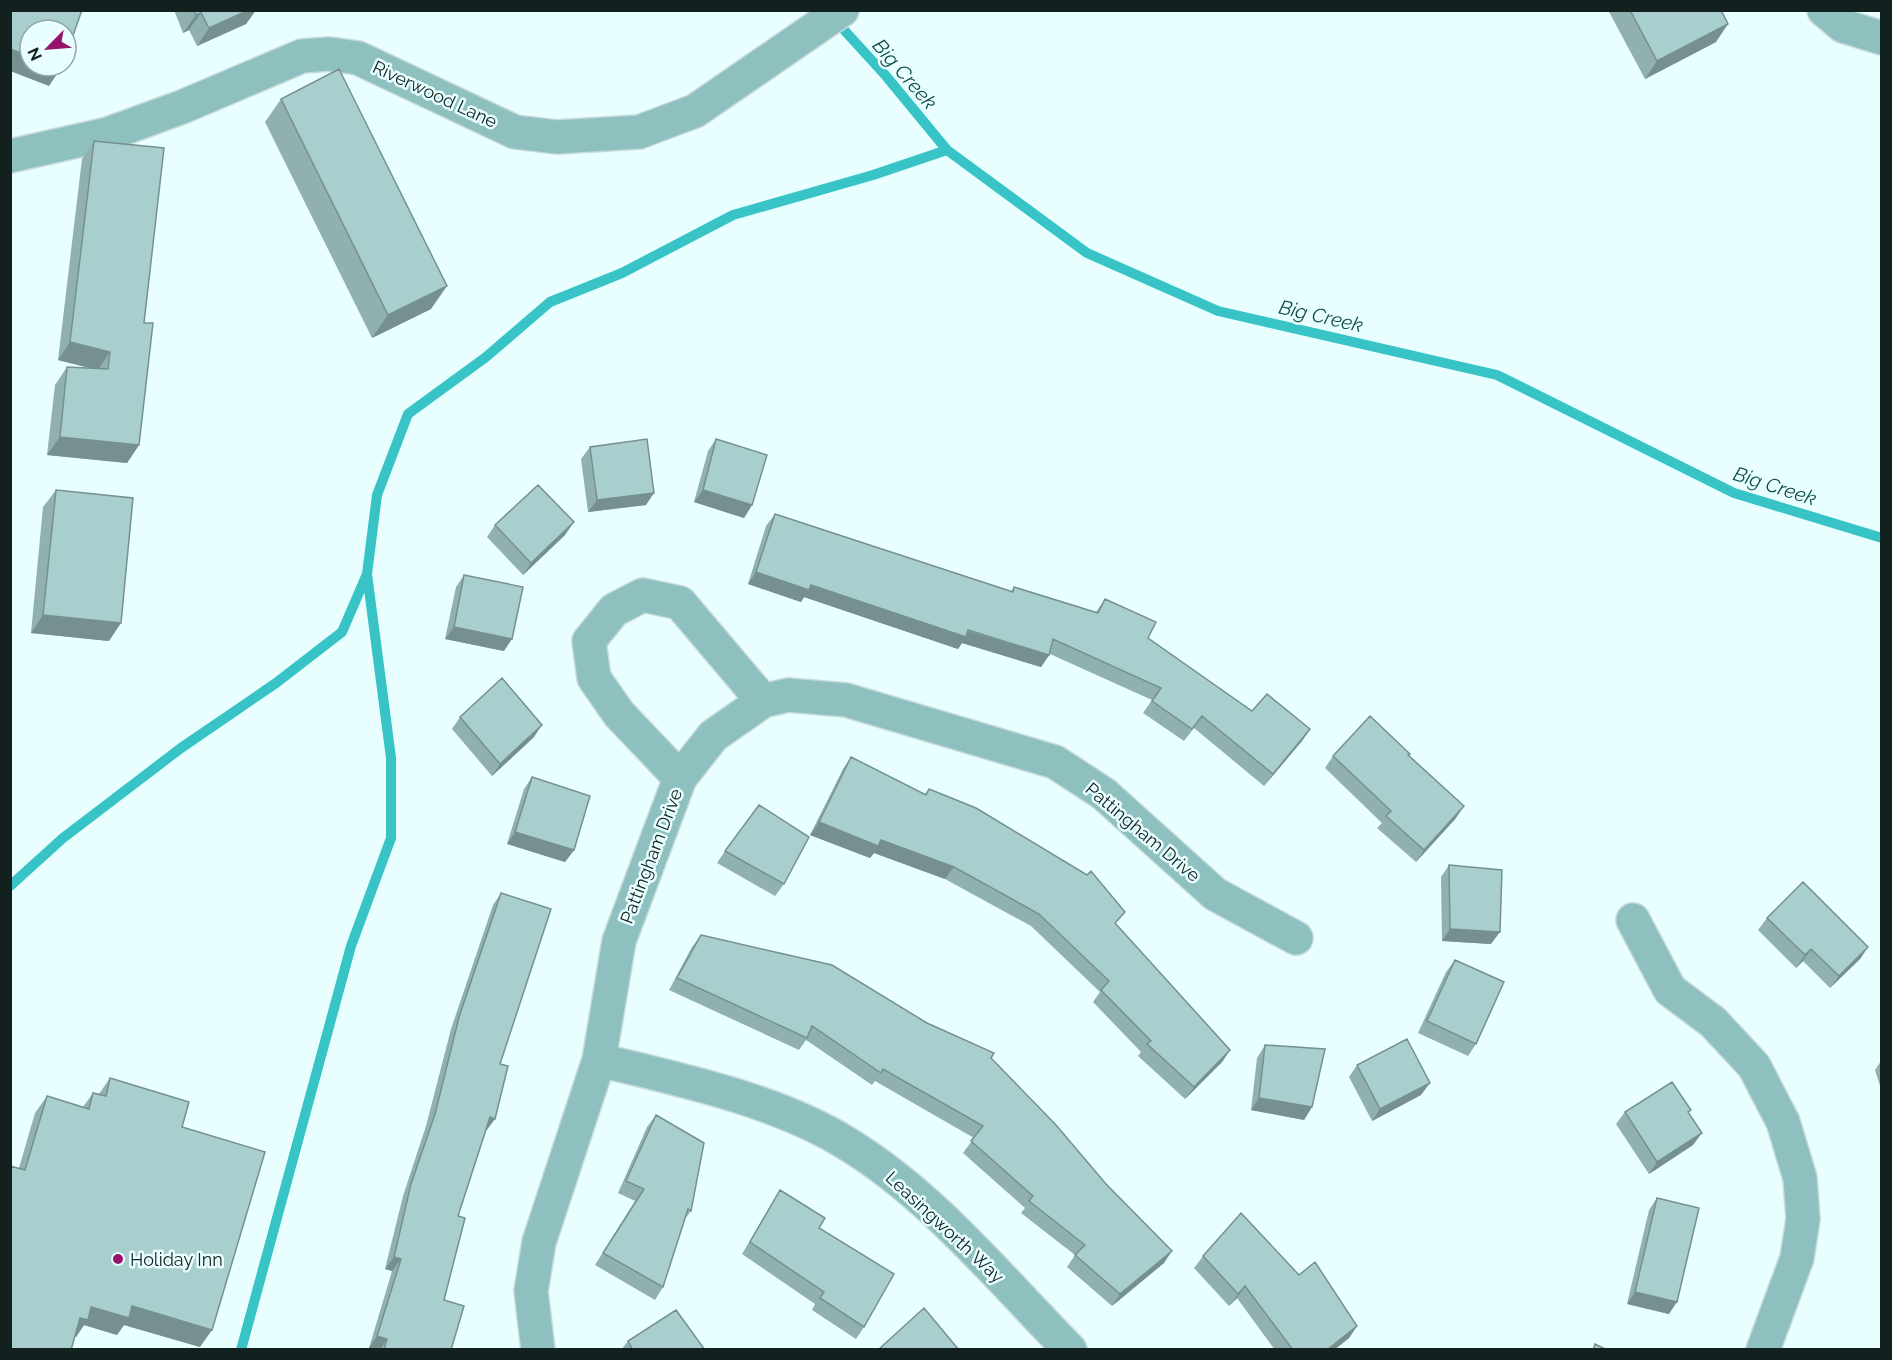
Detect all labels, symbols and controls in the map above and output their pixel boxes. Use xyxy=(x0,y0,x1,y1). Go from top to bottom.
north arrow xyxy=(18,18,78,78)
water label: Big Creek xyxy=(868,34,942,114)
text: N xyxy=(24,45,46,64)
street label: Riverwood Lane xyxy=(370,56,501,132)
water label: Big Creek xyxy=(1277,295,1366,337)
water label: Big Creek xyxy=(1731,461,1820,511)
street label: Pattingham Drive xyxy=(1082,778,1205,886)
street label: Pattingham Drive xyxy=(616,785,687,926)
street label: Leasingworth Way xyxy=(882,1167,1009,1287)
place label: Holiday Inn xyxy=(130,1249,223,1270)
marker: Holiday Inn xyxy=(111,1252,125,1266)

